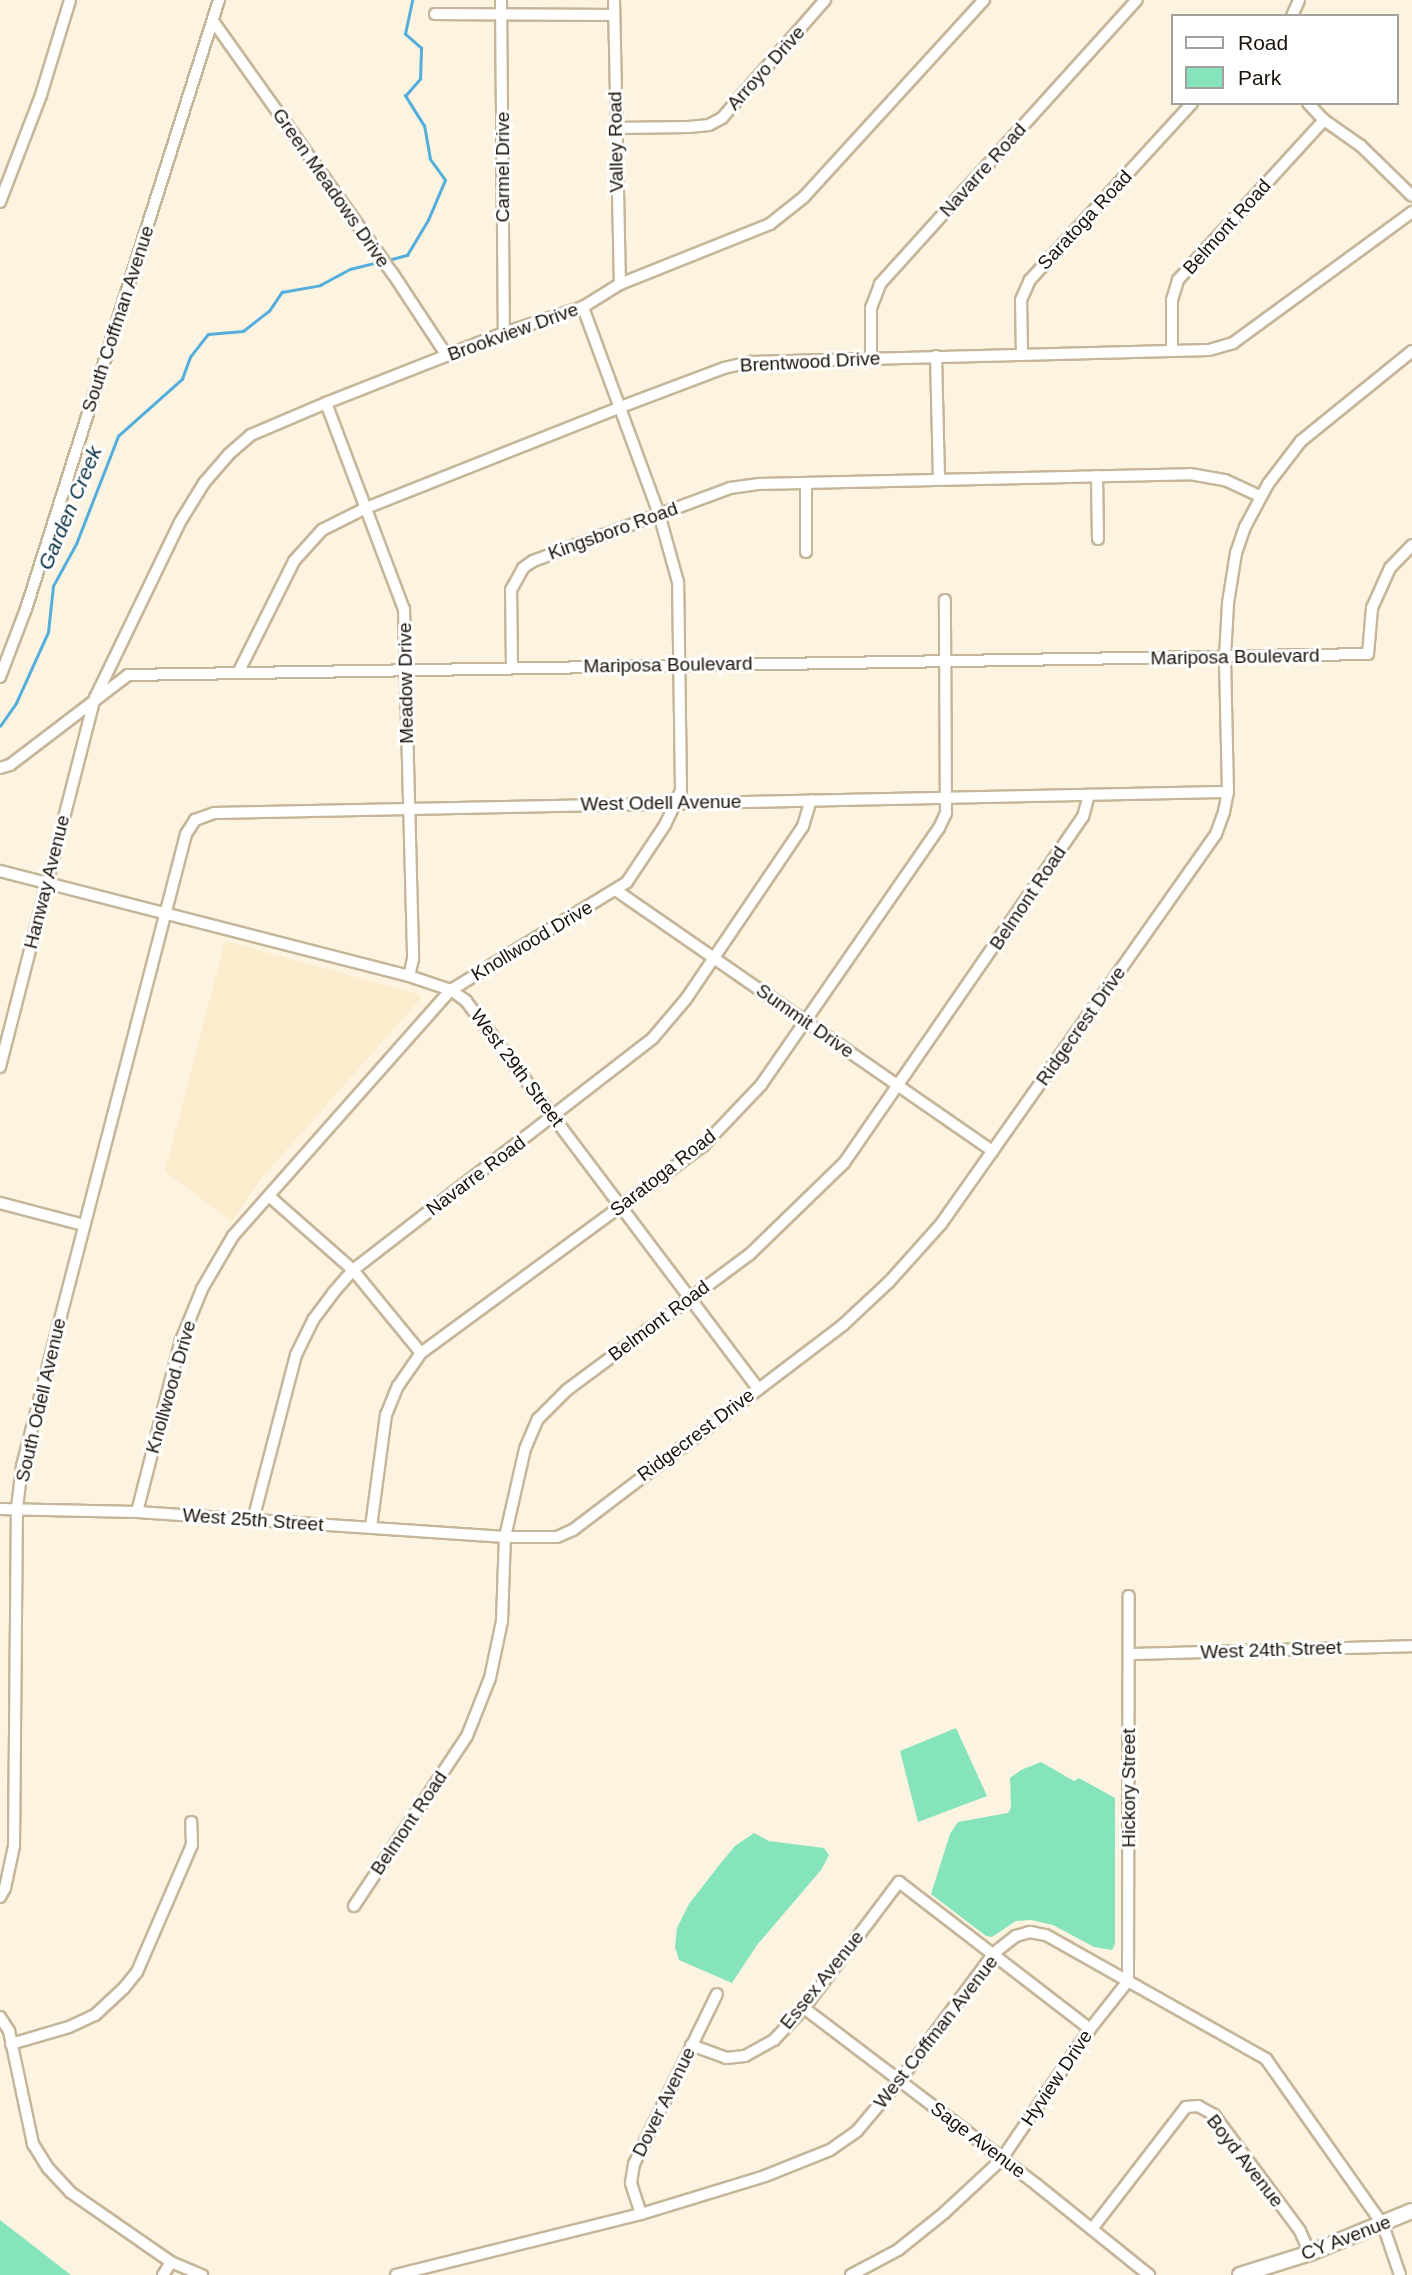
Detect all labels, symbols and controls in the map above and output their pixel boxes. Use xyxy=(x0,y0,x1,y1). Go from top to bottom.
legend xyxy=(1170,14,1398,105)
street label: Arroyo Drive xyxy=(722,21,810,115)
text: Road xyxy=(1238,31,1288,54)
text: Park xyxy=(1238,66,1281,89)
street label: Valley Road xyxy=(604,91,628,193)
street label: Green Meadows Drive xyxy=(267,104,395,272)
street label: Carmel Drive xyxy=(492,112,514,222)
street label: Navarre Road xyxy=(935,118,1031,222)
street label: Saratoga Road xyxy=(1033,165,1137,275)
street label: Belmont Road xyxy=(1178,175,1276,279)
street label: South Coffman Avenue xyxy=(77,222,159,416)
street label: Brookview Drive xyxy=(445,298,581,366)
street label: Brentwood Drive xyxy=(739,347,881,377)
water label: Garden Creek xyxy=(33,442,107,574)
street label: Kingsboro Road xyxy=(545,497,681,565)
street label: Meadow Drive xyxy=(394,622,418,744)
street label: Mariposa Boulevard xyxy=(1150,644,1320,670)
street label: Mariposa Boulevard xyxy=(583,652,753,678)
street label: West Odell Avenue xyxy=(580,790,742,816)
street label: Hanway Avenue xyxy=(19,812,75,952)
street label: Belmont Road xyxy=(985,842,1071,954)
street label: Knollwood Drive xyxy=(467,896,597,986)
street label: Ridgecrest Drive xyxy=(1031,962,1131,1090)
street label: Summit Drive xyxy=(752,979,858,1063)
street label: West 29th Street xyxy=(465,1005,569,1131)
street label: Saratoga Road xyxy=(606,1125,720,1221)
street label: Navarre Road xyxy=(422,1131,530,1221)
street label: Belmont Road xyxy=(604,1276,714,1366)
street label: South Odell Avenue xyxy=(11,1315,71,1485)
street label: Knollwood Drive xyxy=(141,1318,201,1456)
street label: Ridgecrest Drive xyxy=(633,1384,759,1486)
street label: West 25th Street xyxy=(182,1504,324,1536)
street label: West 24th Street xyxy=(1200,1636,1342,1664)
street label: Hickory Street xyxy=(1118,1728,1140,1848)
street label: Belmont Road xyxy=(366,1767,452,1879)
street label: Essex Avenue xyxy=(775,1926,869,2034)
street label: West Coffman Avenue xyxy=(869,1950,1003,2114)
street label: Hyview Drive xyxy=(1017,2026,1097,2130)
street label: Dover Avenue xyxy=(627,2043,701,2161)
street label: Sage Avenue xyxy=(926,2097,1030,2183)
street label: Boyd Avenue xyxy=(1201,2110,1289,2212)
street label: CY Avenue xyxy=(1297,2210,1395,2266)

